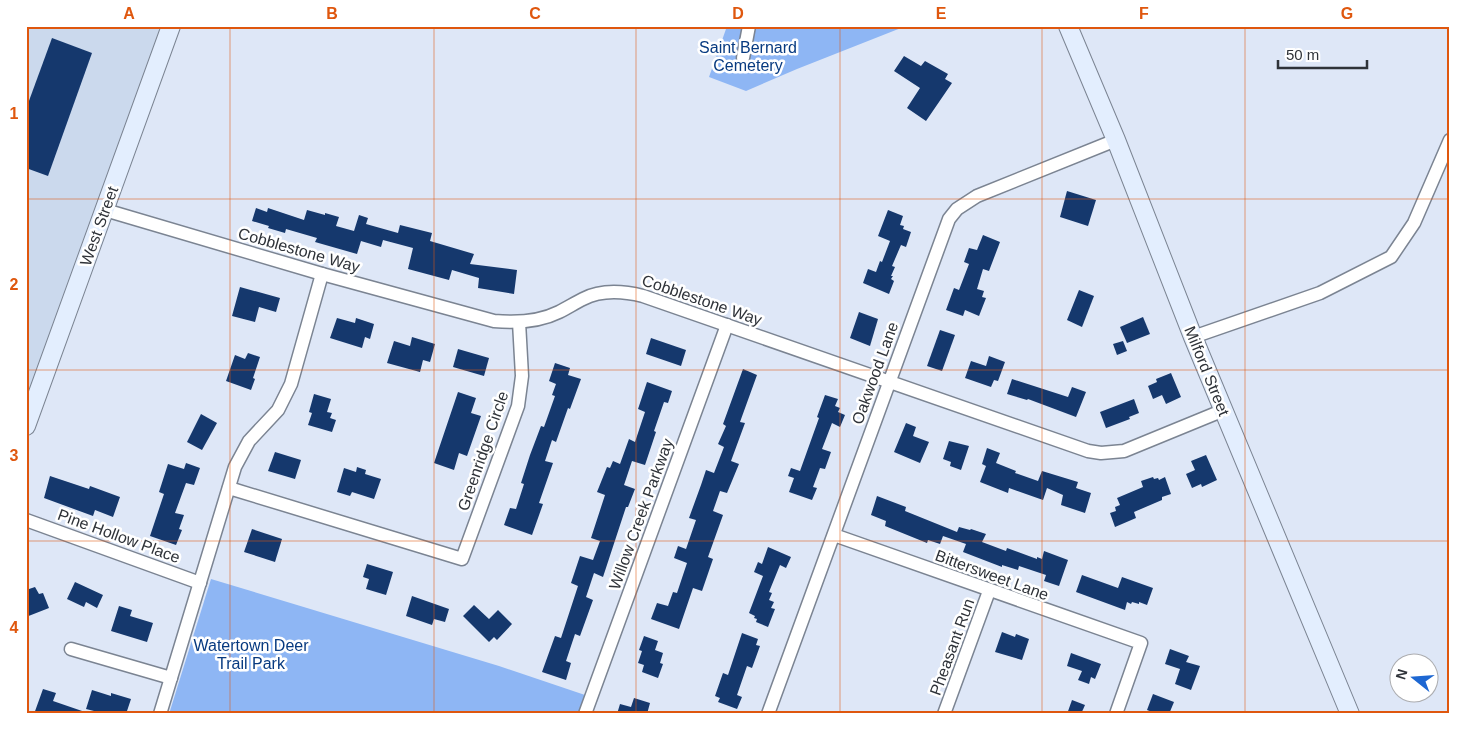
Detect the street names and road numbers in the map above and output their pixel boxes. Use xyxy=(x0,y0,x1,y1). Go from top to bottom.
street label: West Street xyxy=(77,183,121,268)
street label: Cobblestone Way xyxy=(236,225,362,275)
street label: Cobblestone Way xyxy=(640,272,764,328)
street label: Oakwood Lane xyxy=(849,319,901,426)
street label: Milford Street xyxy=(1181,324,1233,419)
street label: Greenridge Circle xyxy=(455,389,511,513)
street label: Willow Creek Parkway xyxy=(606,436,676,592)
street label: Pine Hollow Place xyxy=(56,506,183,566)
street label: Bittersweet Lane xyxy=(933,547,1051,603)
street label: Pheasant Run xyxy=(927,596,977,698)

